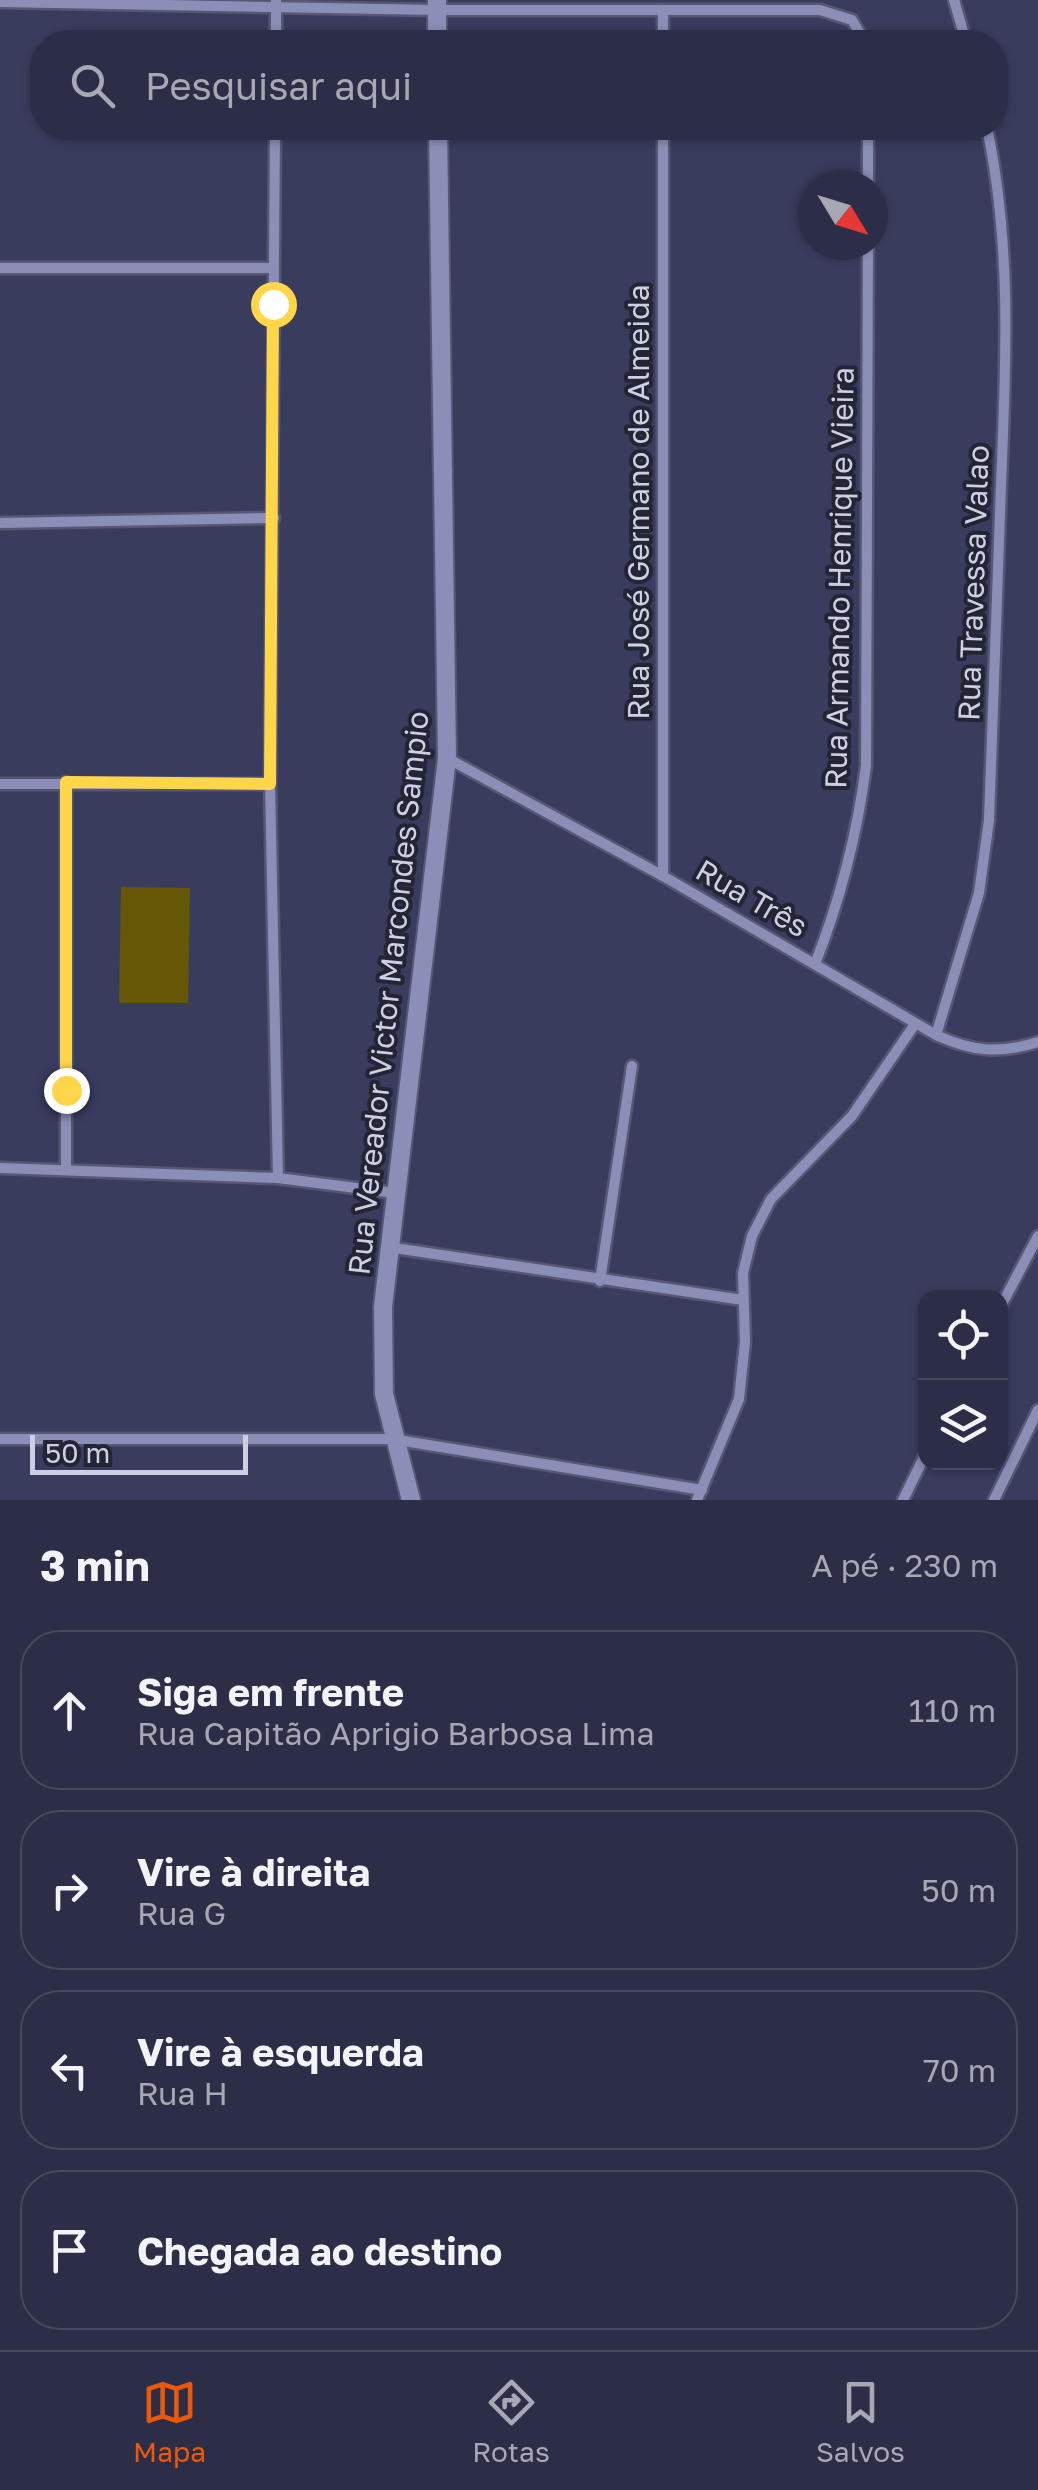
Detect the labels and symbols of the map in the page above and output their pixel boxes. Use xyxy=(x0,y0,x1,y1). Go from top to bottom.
north arrow xyxy=(798,170,888,260)
route start xyxy=(251,282,297,328)
street label: Rua José Germano de Almeida xyxy=(620,284,656,720)
street label: Rua Armando Henrique Vieira xyxy=(817,367,861,789)
street label: Rua Travessa Valao xyxy=(950,445,996,721)
street label: Rua Vereador Victor Marcondes Sampio xyxy=(340,709,436,1277)
street label: Rua Três xyxy=(690,852,814,944)
route end xyxy=(44,1068,90,1114)
scale bar xyxy=(30,1430,248,1474)

